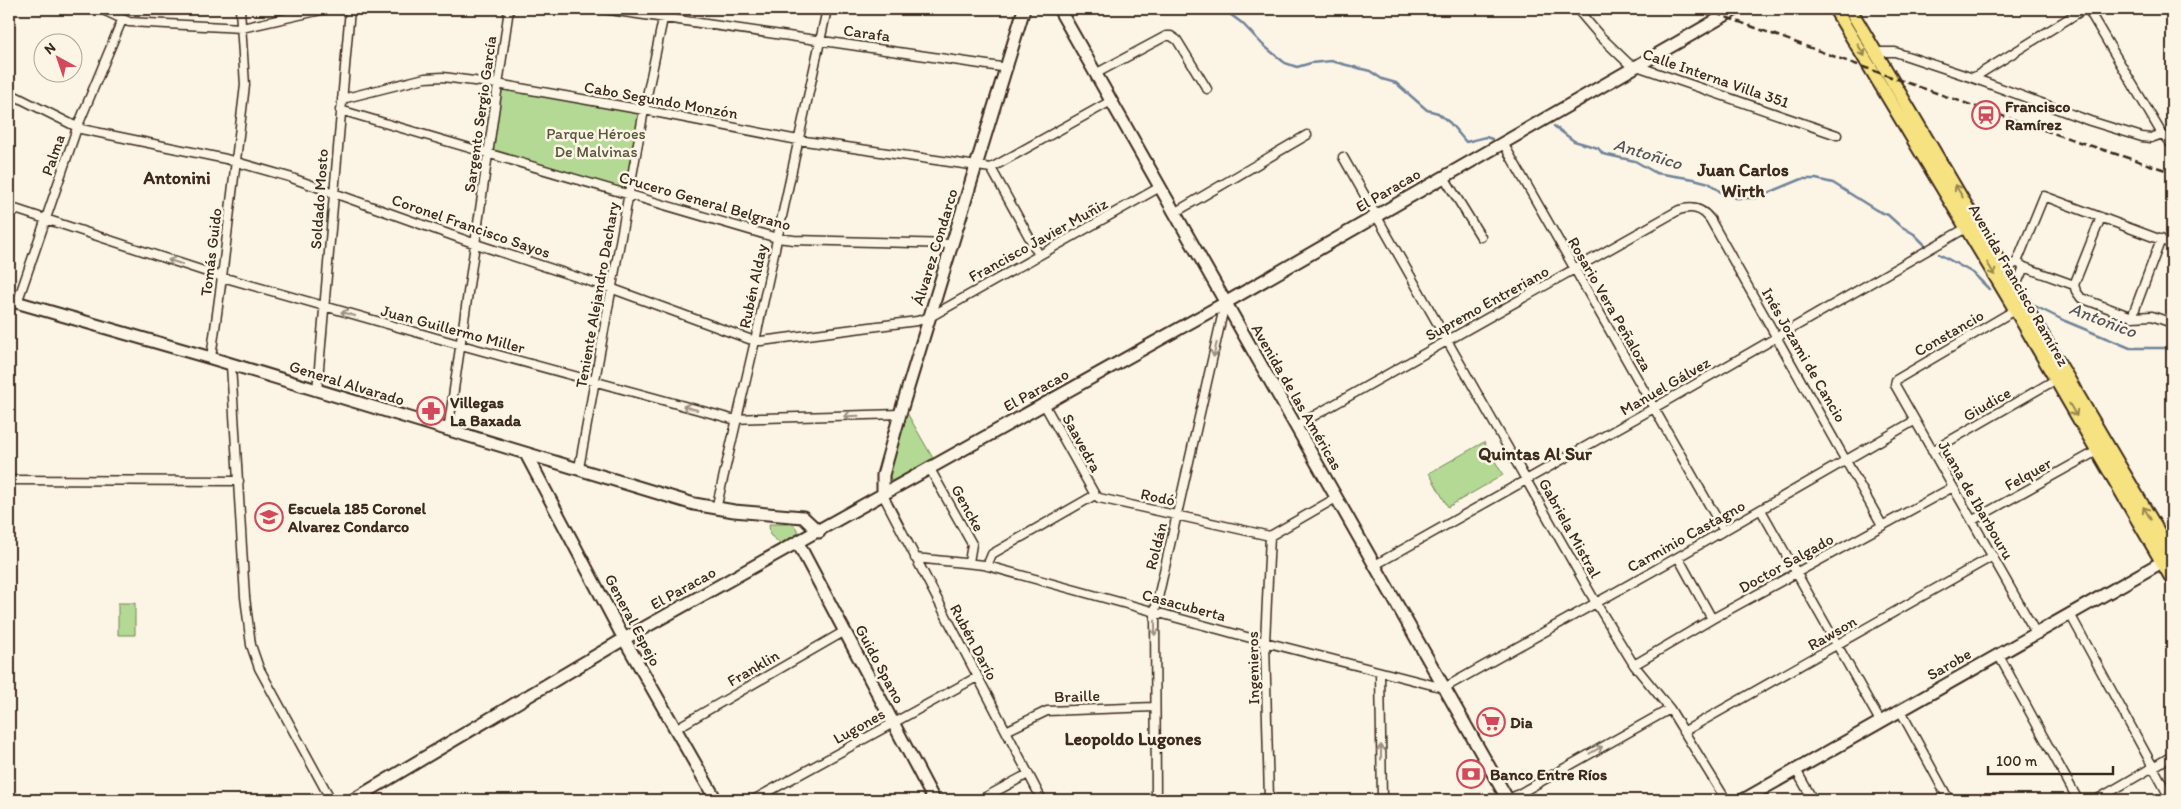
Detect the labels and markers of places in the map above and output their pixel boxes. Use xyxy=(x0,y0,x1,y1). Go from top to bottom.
place label: Francisco Ramírez xyxy=(2005,97,2070,134)
station icon: Francisco Ramírez xyxy=(1971,100,2001,130)
place label: Villegas La Baxada xyxy=(450,393,522,430)
pharmacy icon: Villegas La Baxada xyxy=(416,396,446,426)
place label: Escuela 185 Coronel Alvarez Condarco xyxy=(287,499,427,536)
school or university icon: Escuela 185 Coronel Alvarez Condarco xyxy=(254,502,284,532)
supermarket icon: Dia xyxy=(1476,707,1506,737)
place label: Dia xyxy=(1510,713,1533,732)
bank icon: Banco Entre Ríos xyxy=(1456,759,1486,789)
place label: Banco Entre Ríos xyxy=(1490,765,1607,784)

